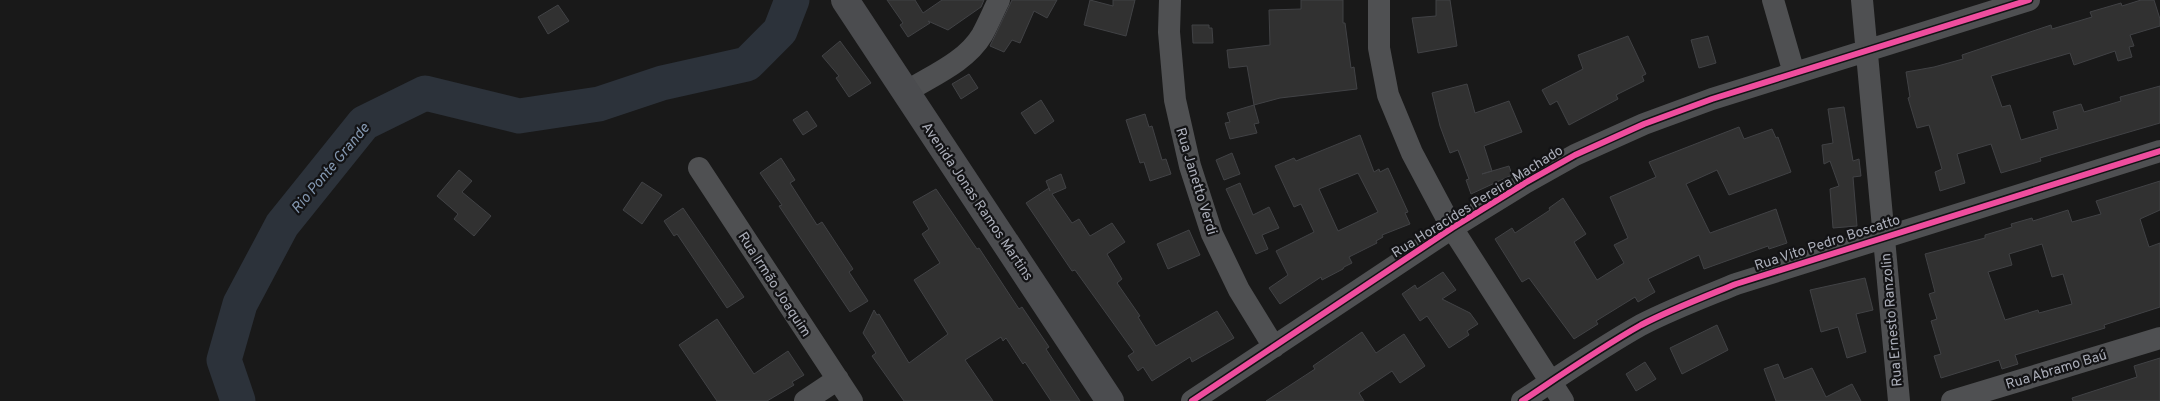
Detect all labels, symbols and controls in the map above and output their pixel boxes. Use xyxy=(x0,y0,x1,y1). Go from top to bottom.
street label: Avenida Jonas Ramos Martins xyxy=(917,119,1036,284)
water label: Rio Ponte Grande xyxy=(288,120,375,218)
street label: Rua Janetto Verdi xyxy=(1171,126,1220,237)
street label: Rua Horacides Pereira Machado xyxy=(1389,142,1567,262)
street label: Rua Vito Pedro Boscatto xyxy=(1752,212,1903,275)
street label: Rua Irmão Joaquim xyxy=(733,229,814,341)
street label: Rua Ernesto Ranzolin xyxy=(1878,252,1907,387)
street label: Rua Abramo Baú xyxy=(2004,347,2109,394)

